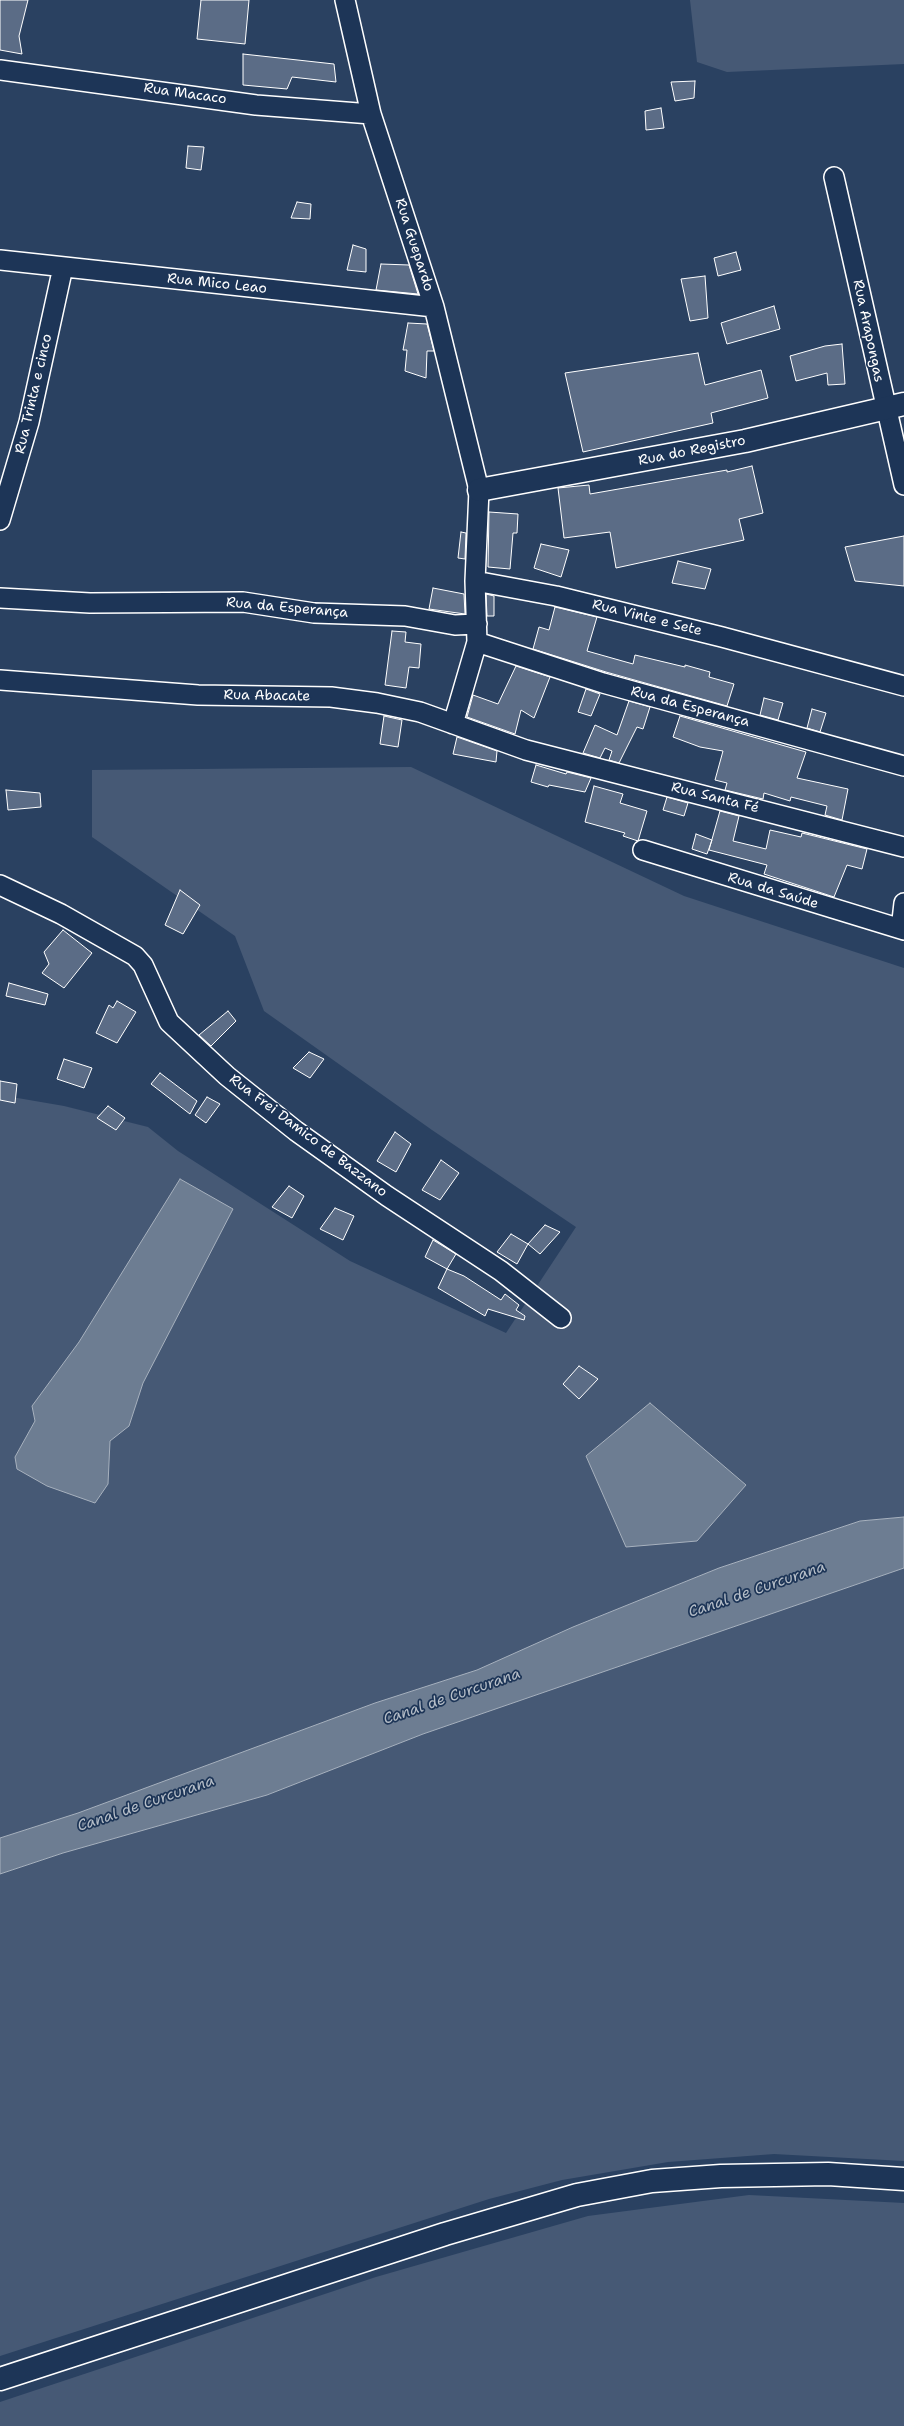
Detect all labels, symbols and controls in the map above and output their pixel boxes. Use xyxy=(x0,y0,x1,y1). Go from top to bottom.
street label: Rua Macaco xyxy=(143,80,227,108)
street label: Rua Guepardo xyxy=(391,196,437,294)
street label: Rua Mico Leao xyxy=(166,270,268,298)
street label: Rua Arapongas xyxy=(849,278,887,384)
street label: Rua Trinta e cinco xyxy=(12,332,56,456)
street label: Rua do Registro xyxy=(637,432,747,470)
street label: Rua da Esperança xyxy=(225,594,349,622)
street label: Rua Vinte e Sete xyxy=(590,596,704,640)
street label: Rua da Esperança xyxy=(629,683,751,731)
street label: Rua Abacate xyxy=(224,687,310,705)
street label: Rua Santa Fé xyxy=(669,779,761,817)
street label: Rua da Saúde xyxy=(726,869,820,913)
street label: Rua Frei Damico de Bazzano xyxy=(226,1071,390,1201)
water label: Canal de Curcurana xyxy=(686,1558,828,1622)
water label: Canal de Curcurana xyxy=(381,1665,523,1729)
water label: Canal de Curcurana xyxy=(75,1772,217,1836)

